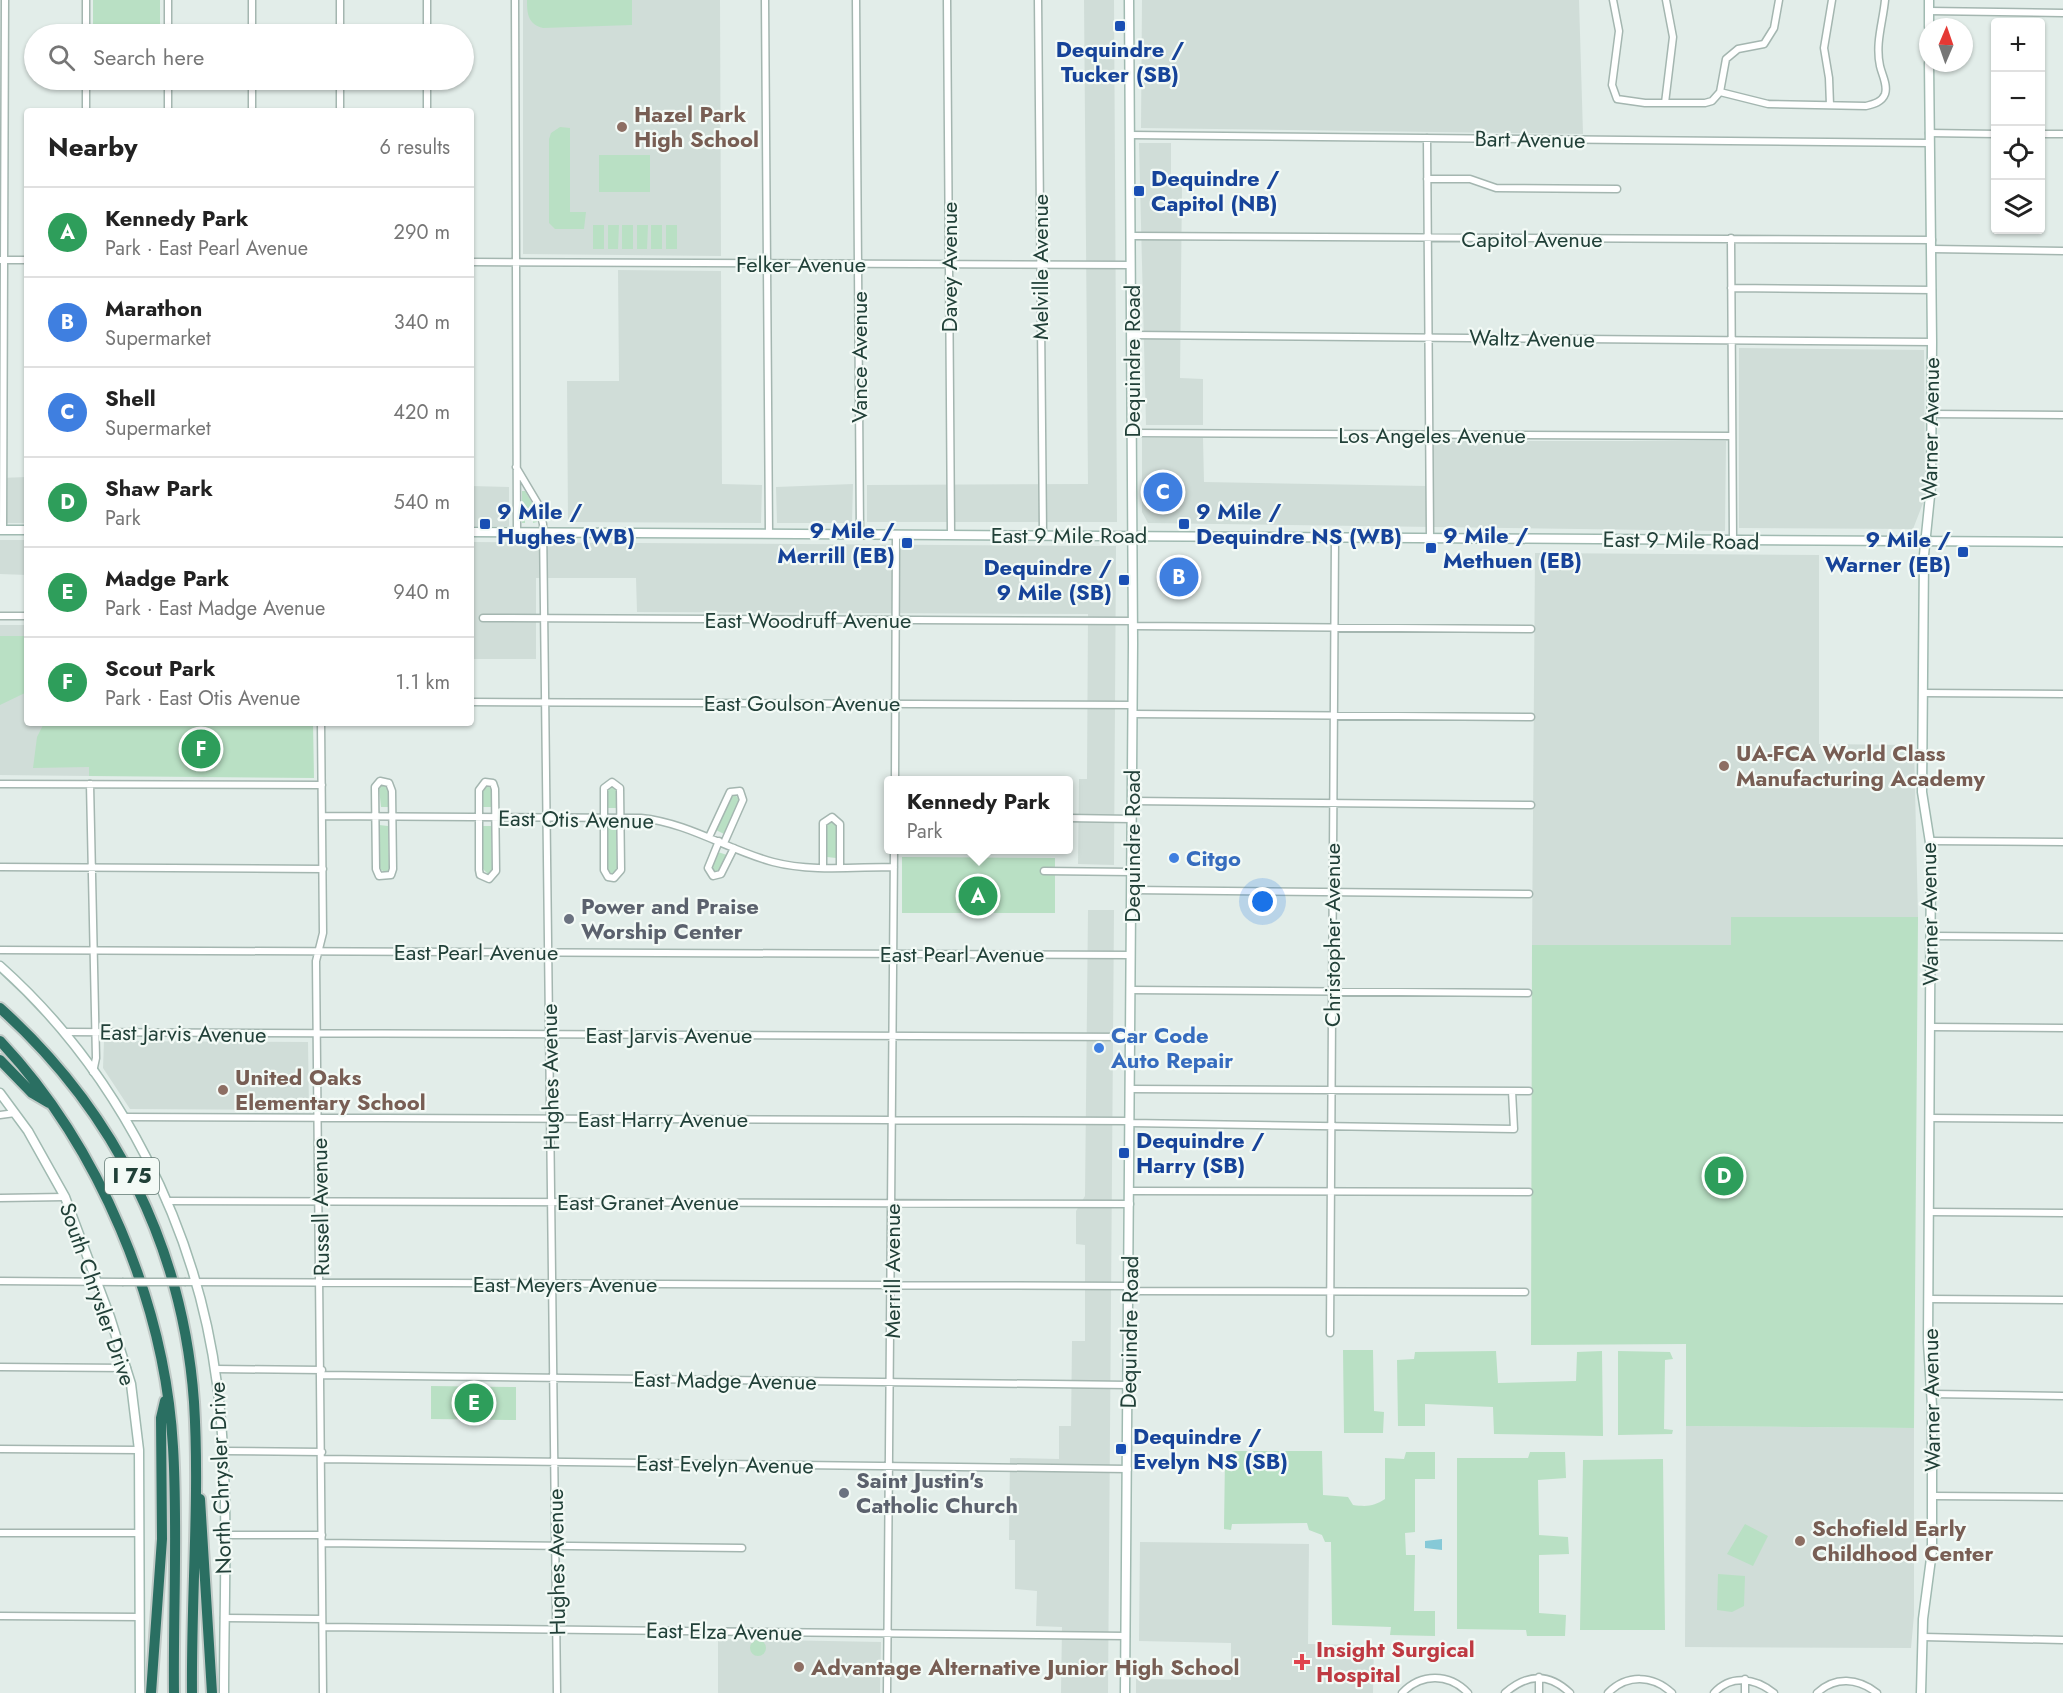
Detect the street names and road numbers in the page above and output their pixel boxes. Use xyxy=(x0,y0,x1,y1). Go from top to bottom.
street label: Bart Avenue xyxy=(1474,122,1586,156)
street label: Melville Avenue xyxy=(1024,194,1056,340)
street label: Davey Avenue xyxy=(933,202,965,332)
street label: Capitol Avenue xyxy=(1461,223,1603,255)
street label: Felker Avenue xyxy=(736,248,866,280)
street label: Dequindre Road xyxy=(1116,285,1148,437)
street label: Vance Avenue xyxy=(843,291,875,423)
street label: Waltz Avenue xyxy=(1469,321,1595,355)
street label: Warner Avenue xyxy=(1913,357,1947,501)
street label: Los Angeles Avenue xyxy=(1338,419,1526,451)
street label: East 9 Mile Road xyxy=(991,519,1147,551)
street label: East 9 Mile Road xyxy=(1602,523,1760,557)
street label: East Woodruff Avenue xyxy=(705,604,911,636)
street label: East Goulson Avenue xyxy=(704,687,900,719)
street label: Dequindre Road xyxy=(1116,770,1148,922)
street label: East Otis Avenue xyxy=(498,802,654,836)
street label: Warner Avenue xyxy=(1912,842,1946,986)
street label: Christopher Avenue xyxy=(1316,843,1348,1027)
street label: East Pearl Avenue xyxy=(394,936,558,968)
street label: East Pearl Avenue xyxy=(880,938,1044,970)
street label: Hughes Avenue xyxy=(533,1003,567,1151)
street label: East Jarvis Avenue xyxy=(99,1016,267,1050)
street label: East Jarvis Avenue xyxy=(586,1019,752,1051)
street label: East Harry Avenue xyxy=(578,1103,748,1135)
street label: Russell Avenue xyxy=(303,1138,337,1276)
road number: I 75 xyxy=(105,1158,159,1194)
street label: East Granet Avenue xyxy=(557,1186,739,1218)
street label: South Chrysler Drive xyxy=(52,1198,144,1390)
street label: Merrill Avenue xyxy=(876,1203,908,1339)
street label: Dequindre Road xyxy=(1112,1255,1146,1409)
street label: East Meyers Avenue xyxy=(473,1268,657,1300)
street label: Warner Avenue xyxy=(1914,1328,1948,1472)
street label: East Madge Avenue xyxy=(633,1362,817,1398)
street label: North Chrysler Drive xyxy=(201,1381,239,1575)
street label: East Evelyn Avenue xyxy=(636,1446,814,1482)
street label: Hughes Avenue xyxy=(539,1488,573,1636)
street label: East Elza Avenue xyxy=(646,1614,802,1648)

